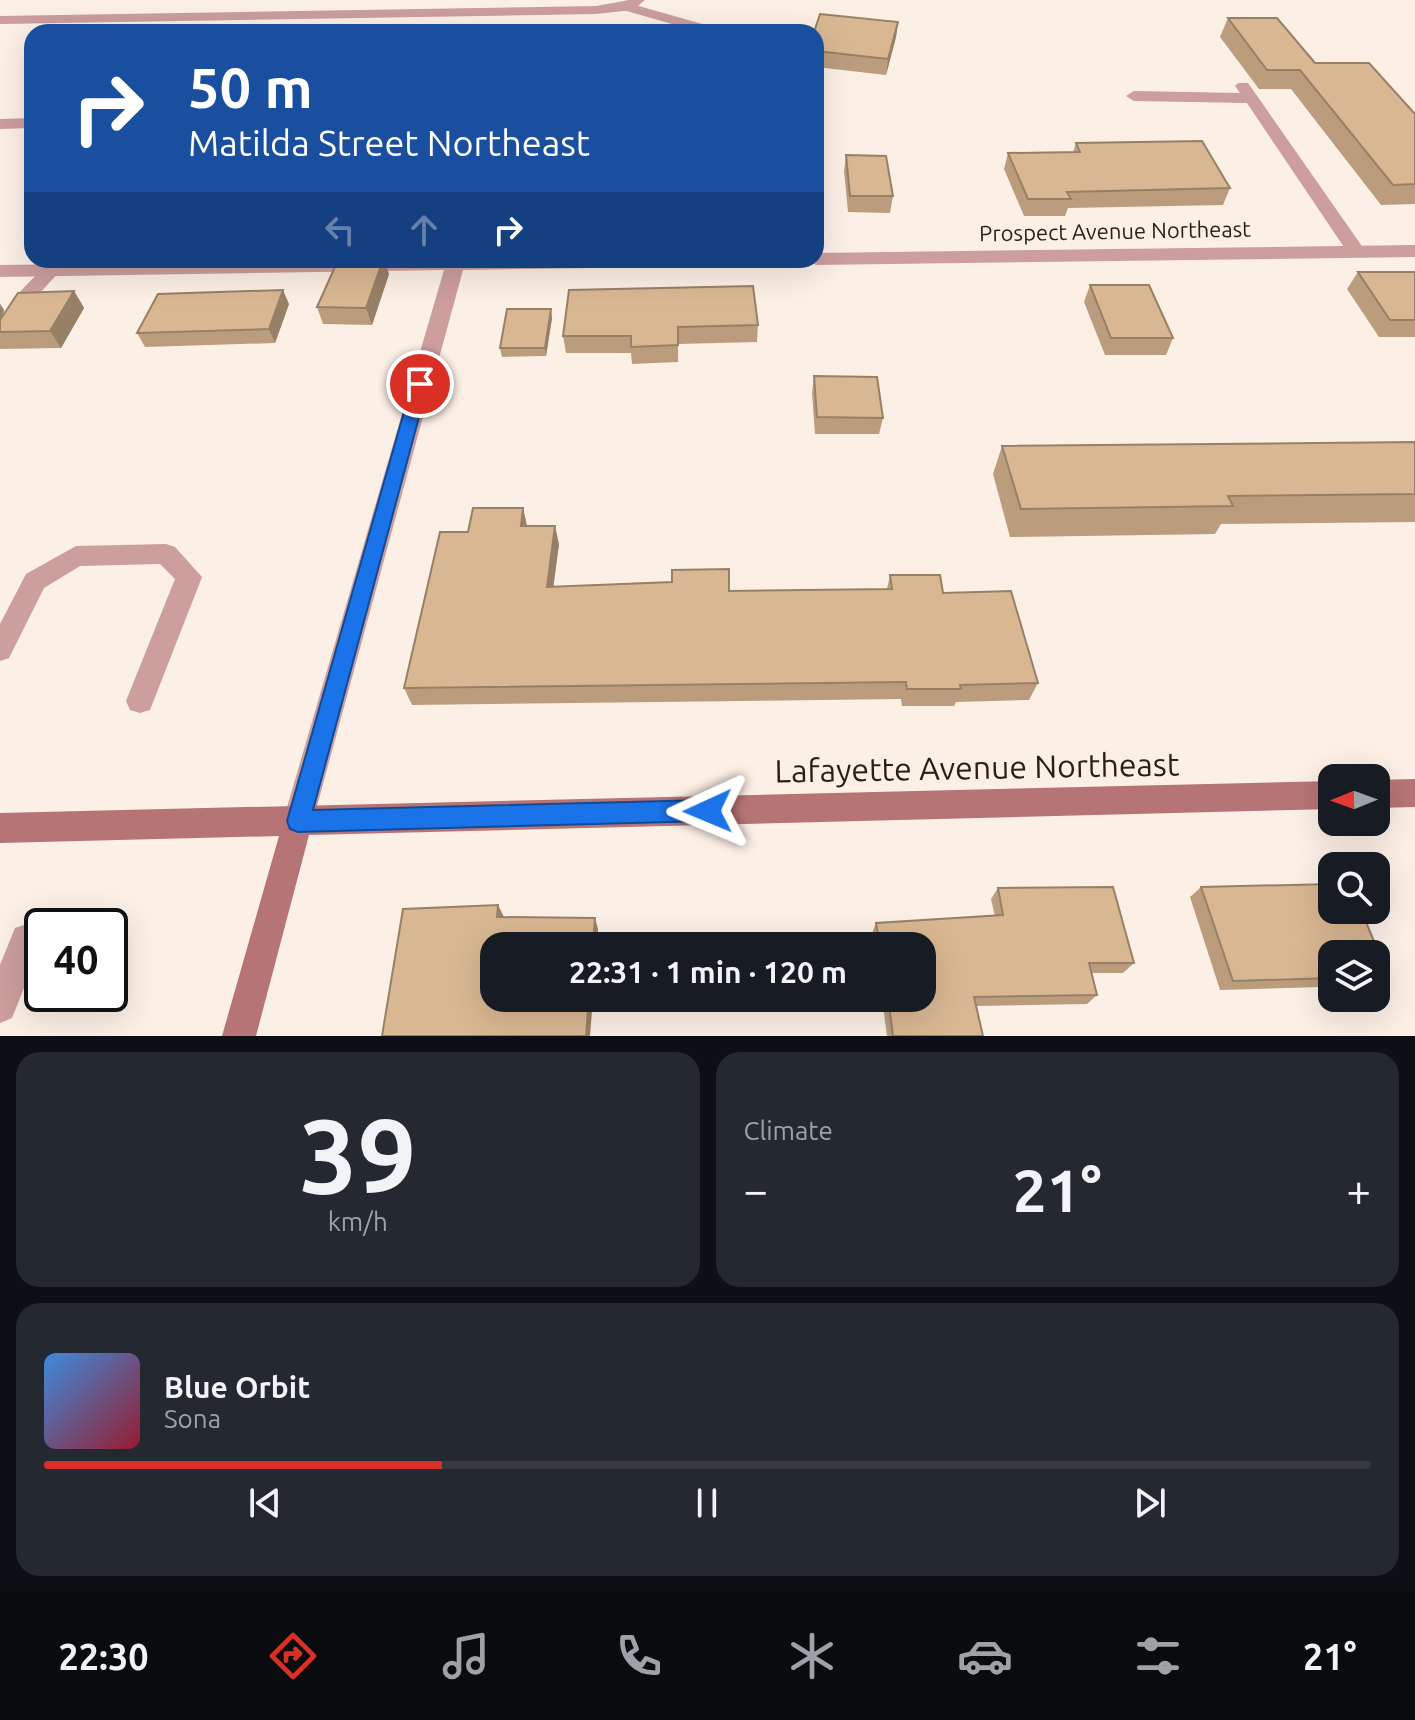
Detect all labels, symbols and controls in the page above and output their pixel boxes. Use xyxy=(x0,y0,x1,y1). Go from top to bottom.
icon: right xyxy=(56,56,160,160)
text: 50 m xyxy=(188,56,313,119)
text: Matilda Street Northeast xyxy=(188,122,590,163)
icon: left xyxy=(318,208,362,252)
icon: ahead xyxy=(402,208,446,252)
icon: right xyxy=(486,208,530,252)
street label: Prospect Avenue Northeast xyxy=(979,216,1251,245)
pin xyxy=(386,350,454,418)
icon: arrive xyxy=(398,362,442,406)
street label: Lafayette Avenue Northeast xyxy=(774,745,1180,789)
north arrow xyxy=(1318,764,1390,836)
map controls xyxy=(1318,764,1390,1012)
position arrow xyxy=(666,769,750,853)
button: search xyxy=(1318,852,1390,924)
speed limit sign: 40 xyxy=(24,908,128,1012)
button: layers xyxy=(1318,940,1390,1012)
text: 22:31 · 1 min · 120 m xyxy=(569,955,847,989)
text: 39 xyxy=(299,1096,416,1213)
text: Climate xyxy=(744,1116,833,1145)
text: 21° xyxy=(1013,1156,1102,1223)
text: − xyxy=(744,1165,768,1214)
text: + xyxy=(1346,1165,1371,1214)
text: km/h xyxy=(328,1207,388,1236)
text: Blue Orbit xyxy=(164,1370,310,1404)
text: Sona xyxy=(164,1404,221,1433)
icon: previous xyxy=(243,1481,287,1525)
icon: pause xyxy=(685,1481,729,1525)
icon: next xyxy=(1128,1481,1172,1525)
icon: directions xyxy=(265,1628,321,1684)
icon: music xyxy=(438,1628,494,1684)
icon: phone xyxy=(611,1628,667,1684)
icon: climate xyxy=(784,1628,840,1684)
icon: car xyxy=(957,1628,1013,1684)
icon: filters xyxy=(1130,1628,1186,1684)
text: 22:30 xyxy=(58,1636,149,1677)
text: 21° xyxy=(1303,1636,1356,1677)

